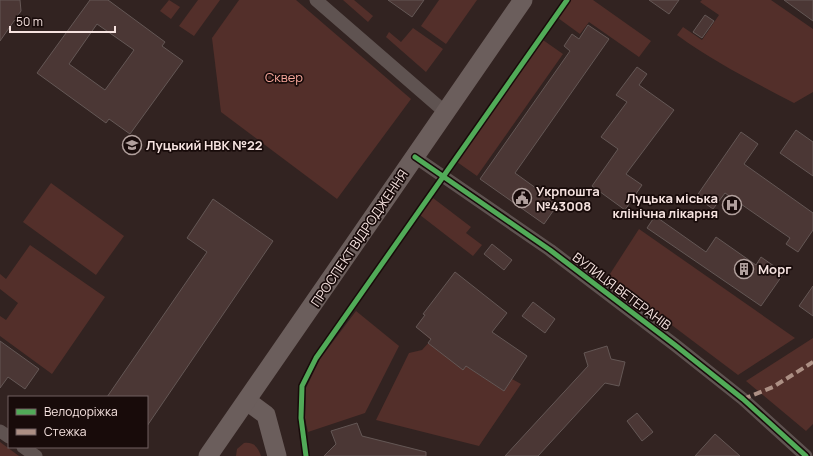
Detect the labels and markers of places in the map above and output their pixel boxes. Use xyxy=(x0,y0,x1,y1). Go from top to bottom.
school or university icon: Луцький НВК №22 xyxy=(121,134,143,156)
place label: Луцький НВК №22 xyxy=(146,136,263,154)
place label: Укрпошта №43008 xyxy=(536,182,600,215)
public building icon: Укрпошта №43008 xyxy=(511,187,533,209)
place label: Луцька міська клінічна лікарня xyxy=(613,189,718,222)
hospital icon: Луцька міська клінічна лікарня xyxy=(721,194,743,216)
building icon: Морг xyxy=(733,258,755,280)
place label: Морг xyxy=(758,260,791,278)

